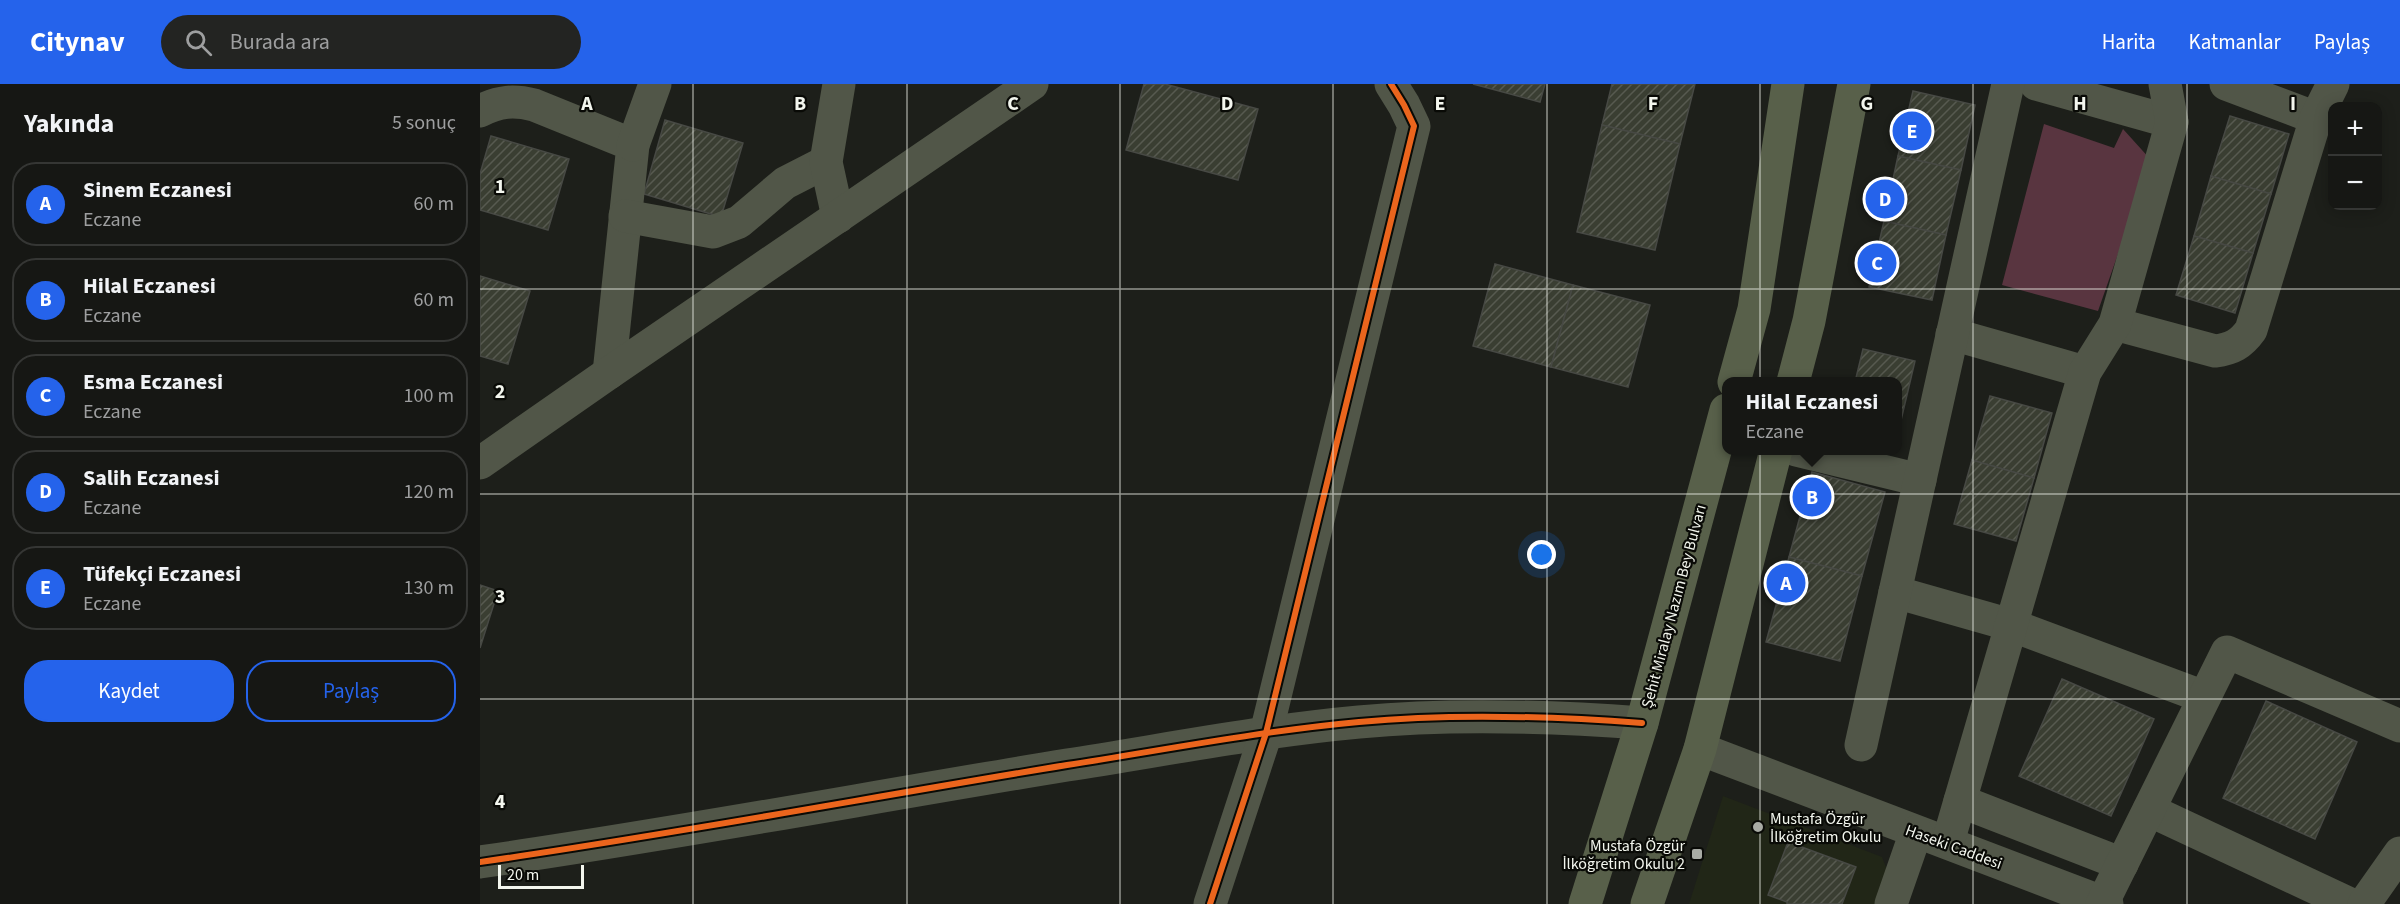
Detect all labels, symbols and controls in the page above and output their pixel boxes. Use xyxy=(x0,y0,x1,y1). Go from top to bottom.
search box xyxy=(161,15,581,69)
text: Citynav xyxy=(30,22,125,62)
icon: search xyxy=(182,26,215,59)
text: Burada ara xyxy=(230,26,330,58)
text: Harita xyxy=(2102,27,2156,57)
text: Katmanlar xyxy=(2189,27,2281,57)
text: Paylaş xyxy=(2314,27,2370,57)
text: A xyxy=(580,90,593,118)
text: B xyxy=(794,90,806,118)
text: C xyxy=(1007,90,1019,118)
text: D xyxy=(1221,90,1233,118)
text: E xyxy=(1435,90,1445,118)
text: F xyxy=(1648,90,1658,118)
text: G xyxy=(1861,90,1873,118)
text: H xyxy=(2073,90,2087,118)
text: I xyxy=(2290,90,2296,118)
map controls xyxy=(2328,102,2382,210)
button: + xyxy=(2328,102,2382,156)
text: Yakında xyxy=(24,105,114,142)
pin: E xyxy=(1892,108,1932,154)
text: 5 sonuç xyxy=(392,109,456,137)
button: − xyxy=(2328,156,2382,210)
text: 1 xyxy=(495,173,505,201)
text: Sinem Eczanesi xyxy=(83,174,232,206)
pin: D xyxy=(1866,176,1904,222)
text: A xyxy=(40,190,51,218)
text: 60 m xyxy=(414,190,454,218)
text: Eczane xyxy=(83,206,141,234)
pin: C xyxy=(1858,240,1896,285)
text: Hilal Eczanesi xyxy=(83,270,216,302)
text: B xyxy=(39,286,52,314)
text: 60 m xyxy=(414,286,454,314)
text: Eczane xyxy=(83,302,141,330)
text: Esma Eczanesi xyxy=(83,366,223,398)
popup xyxy=(1722,377,1902,455)
text: 2 xyxy=(495,378,505,406)
text: C xyxy=(40,382,51,410)
text: 100 m xyxy=(404,382,454,410)
text: Hilal Eczanesi xyxy=(1746,386,1878,418)
text: Eczane xyxy=(83,398,141,426)
text: Eczane xyxy=(1746,418,1804,446)
text: Salih Eczanesi xyxy=(83,462,220,494)
pin: B xyxy=(1792,474,1832,520)
text: D xyxy=(39,478,52,506)
text: 120 m xyxy=(404,478,454,506)
text: Eczane xyxy=(83,494,141,522)
street label: Şehit Miralay Nazım Bey Bulvarı xyxy=(1636,502,1712,711)
your location xyxy=(1527,540,1556,569)
text: Tüfekçi Eczanesi xyxy=(83,558,241,590)
pin: A xyxy=(1766,560,1806,606)
text: E xyxy=(40,574,51,602)
text: 130 m xyxy=(404,574,454,602)
text: 3 xyxy=(495,583,505,611)
text: Eczane xyxy=(83,590,141,618)
button: Kaydet xyxy=(24,660,234,722)
button: Paylaş xyxy=(246,660,456,722)
text: 4 xyxy=(495,788,506,816)
place label: Mustafa Özgür İlköğretim Okulu xyxy=(1770,808,1881,848)
street label: Haseki Caddesi xyxy=(1902,819,2005,875)
marker: Mustafa Özgür İlköğretim Okulu xyxy=(1751,820,1765,834)
place label: Mustafa Özgür İlköğretim Okulu 2 xyxy=(1562,835,1685,875)
marker: Mustafa Özgür İlköğretim Okulu 2 xyxy=(1690,847,1704,861)
scale bar xyxy=(498,862,584,890)
text: 20 m xyxy=(507,864,539,886)

